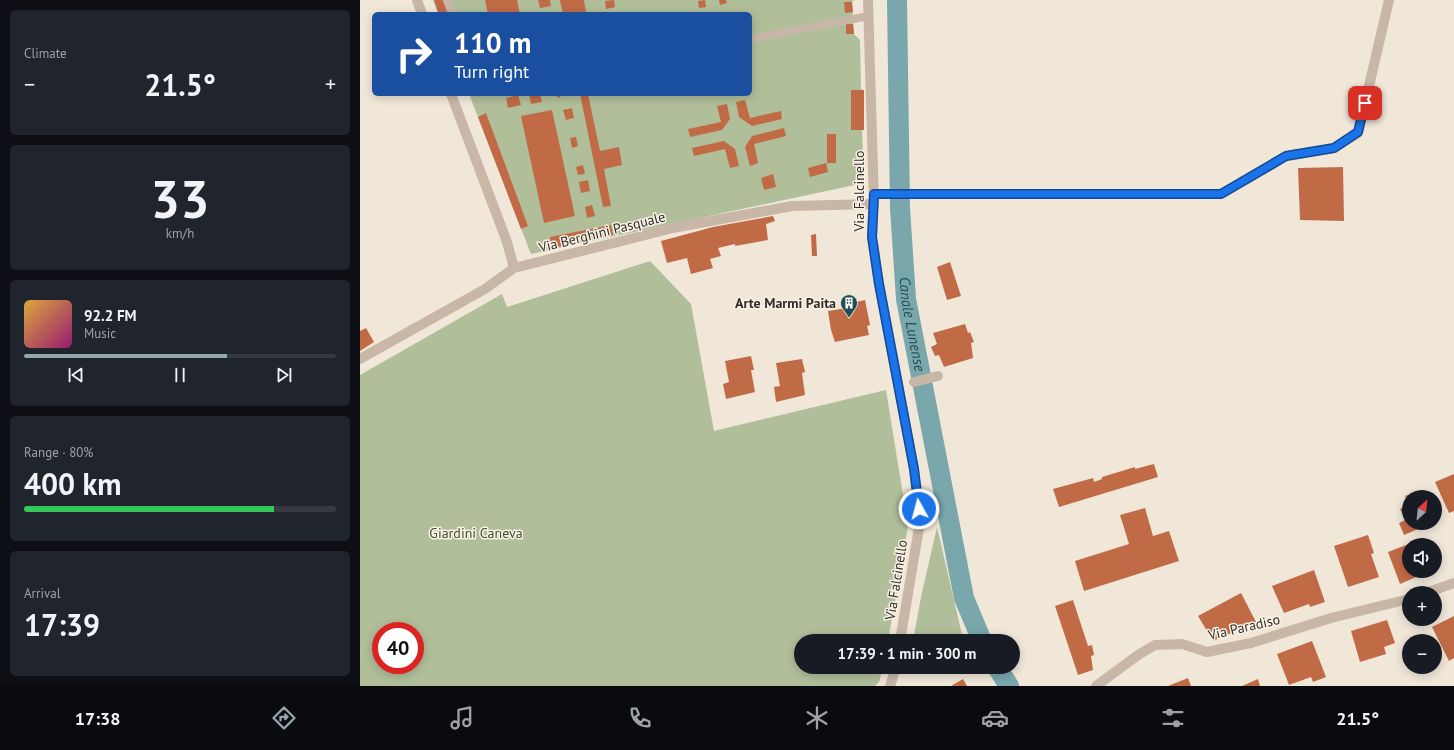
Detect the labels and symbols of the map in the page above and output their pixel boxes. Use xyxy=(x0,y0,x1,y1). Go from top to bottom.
pin xyxy=(1348,86,1382,120)
street label: Via Falcinello xyxy=(850,150,868,233)
street label: Via Berghini Pasquale xyxy=(536,208,667,257)
water label: Canale Lunense xyxy=(896,276,930,373)
building icon: Arte Marmi Paita xyxy=(839,293,859,318)
place label: Arte Marmi Paita xyxy=(735,294,836,312)
position arrow xyxy=(898,488,940,530)
north arrow xyxy=(1402,490,1442,530)
park label: Giardini Caneva xyxy=(429,524,523,542)
street label: Via Falcinello xyxy=(881,539,911,622)
street label: Via Paradiso xyxy=(1205,610,1282,644)
speed limit sign: 40 xyxy=(372,622,424,674)

